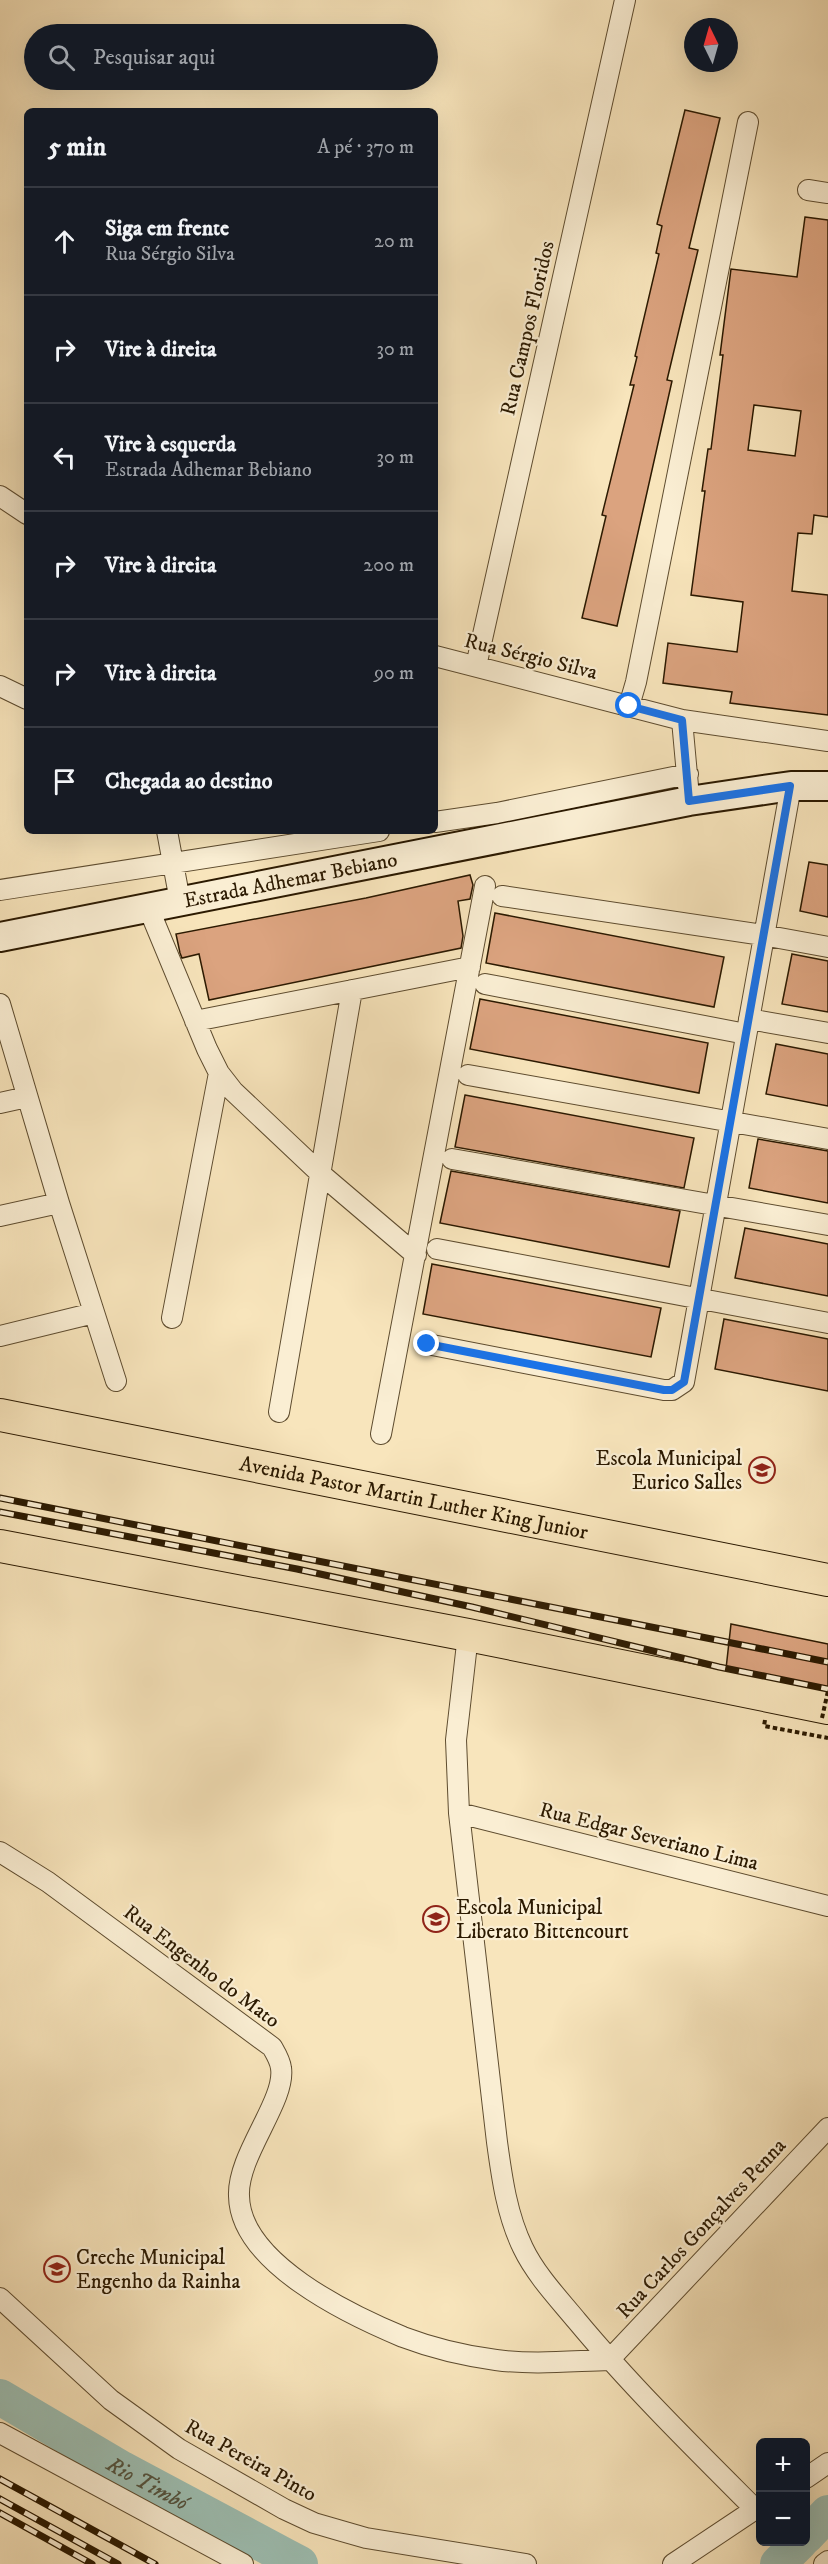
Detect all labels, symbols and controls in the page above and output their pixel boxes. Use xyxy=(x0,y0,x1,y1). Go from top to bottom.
north arrow xyxy=(684,18,738,72)
search box xyxy=(24,24,438,90)
icon: search xyxy=(45,41,78,74)
text: Pesquisar aqui xyxy=(93,44,215,71)
text: 5 min xyxy=(48,131,106,164)
text: A pé · 370 m xyxy=(317,135,414,160)
text: Siga em frente xyxy=(105,215,229,242)
icon: ahead xyxy=(48,225,81,258)
text: 20 m xyxy=(374,229,414,254)
street label: Rua Campos Floridos xyxy=(495,238,561,418)
text: Rua Sérgio Silva xyxy=(105,242,235,267)
icon: right xyxy=(48,333,81,366)
text: Vire à direita xyxy=(105,336,216,363)
text: 30 m xyxy=(376,337,414,362)
text: Vire à esquerda xyxy=(105,431,236,458)
icon: left xyxy=(48,441,81,474)
text: 30 m xyxy=(376,445,414,470)
text: Estrada Adhemar Bebiano xyxy=(105,458,312,483)
icon: right xyxy=(48,549,81,582)
text: Vire à direita xyxy=(105,552,216,579)
text: 200 m xyxy=(363,553,414,578)
street label: Rua Sérgio Silva xyxy=(462,628,600,686)
icon: right xyxy=(48,657,81,690)
text: Vire à direita xyxy=(105,660,216,687)
text: 90 m xyxy=(374,661,414,686)
route start xyxy=(615,692,641,718)
icon: arrive xyxy=(48,765,81,798)
text: Chegada ao destino xyxy=(105,768,272,795)
street label: Estrada Adhemar Bebiano xyxy=(182,847,400,914)
route end xyxy=(413,1330,439,1356)
place label: Escola Municipal Eurico Salles xyxy=(596,1446,743,1496)
street label: Avenida Pastor Martin Luther King Junior xyxy=(237,1451,590,1546)
school or university icon: Escola Municipal Eurico Salles xyxy=(747,1455,777,1485)
street label: Rua Edgar Severiano Lima xyxy=(536,1797,761,1877)
place label: Escola Municipal Liberato Bittencourt xyxy=(456,1895,629,1945)
street label: Rua Engenho do Mato xyxy=(118,1899,285,2034)
school or university icon: Escola Municipal Liberato Bittencourt xyxy=(421,1904,451,1934)
street label: Rua Carlos Gonçalves Penna xyxy=(611,2133,792,2324)
place label: Creche Municipal Engenho da Rainha xyxy=(76,2245,241,2295)
school or university icon: Creche Municipal Engenho da Rainha xyxy=(42,2254,72,2284)
street label: Rua Pereira Pinto xyxy=(180,2414,321,2508)
map controls xyxy=(756,2438,810,2546)
button: + xyxy=(756,2438,810,2492)
water label: Rio Timbó xyxy=(101,2451,195,2518)
button: − xyxy=(756,2492,810,2546)

